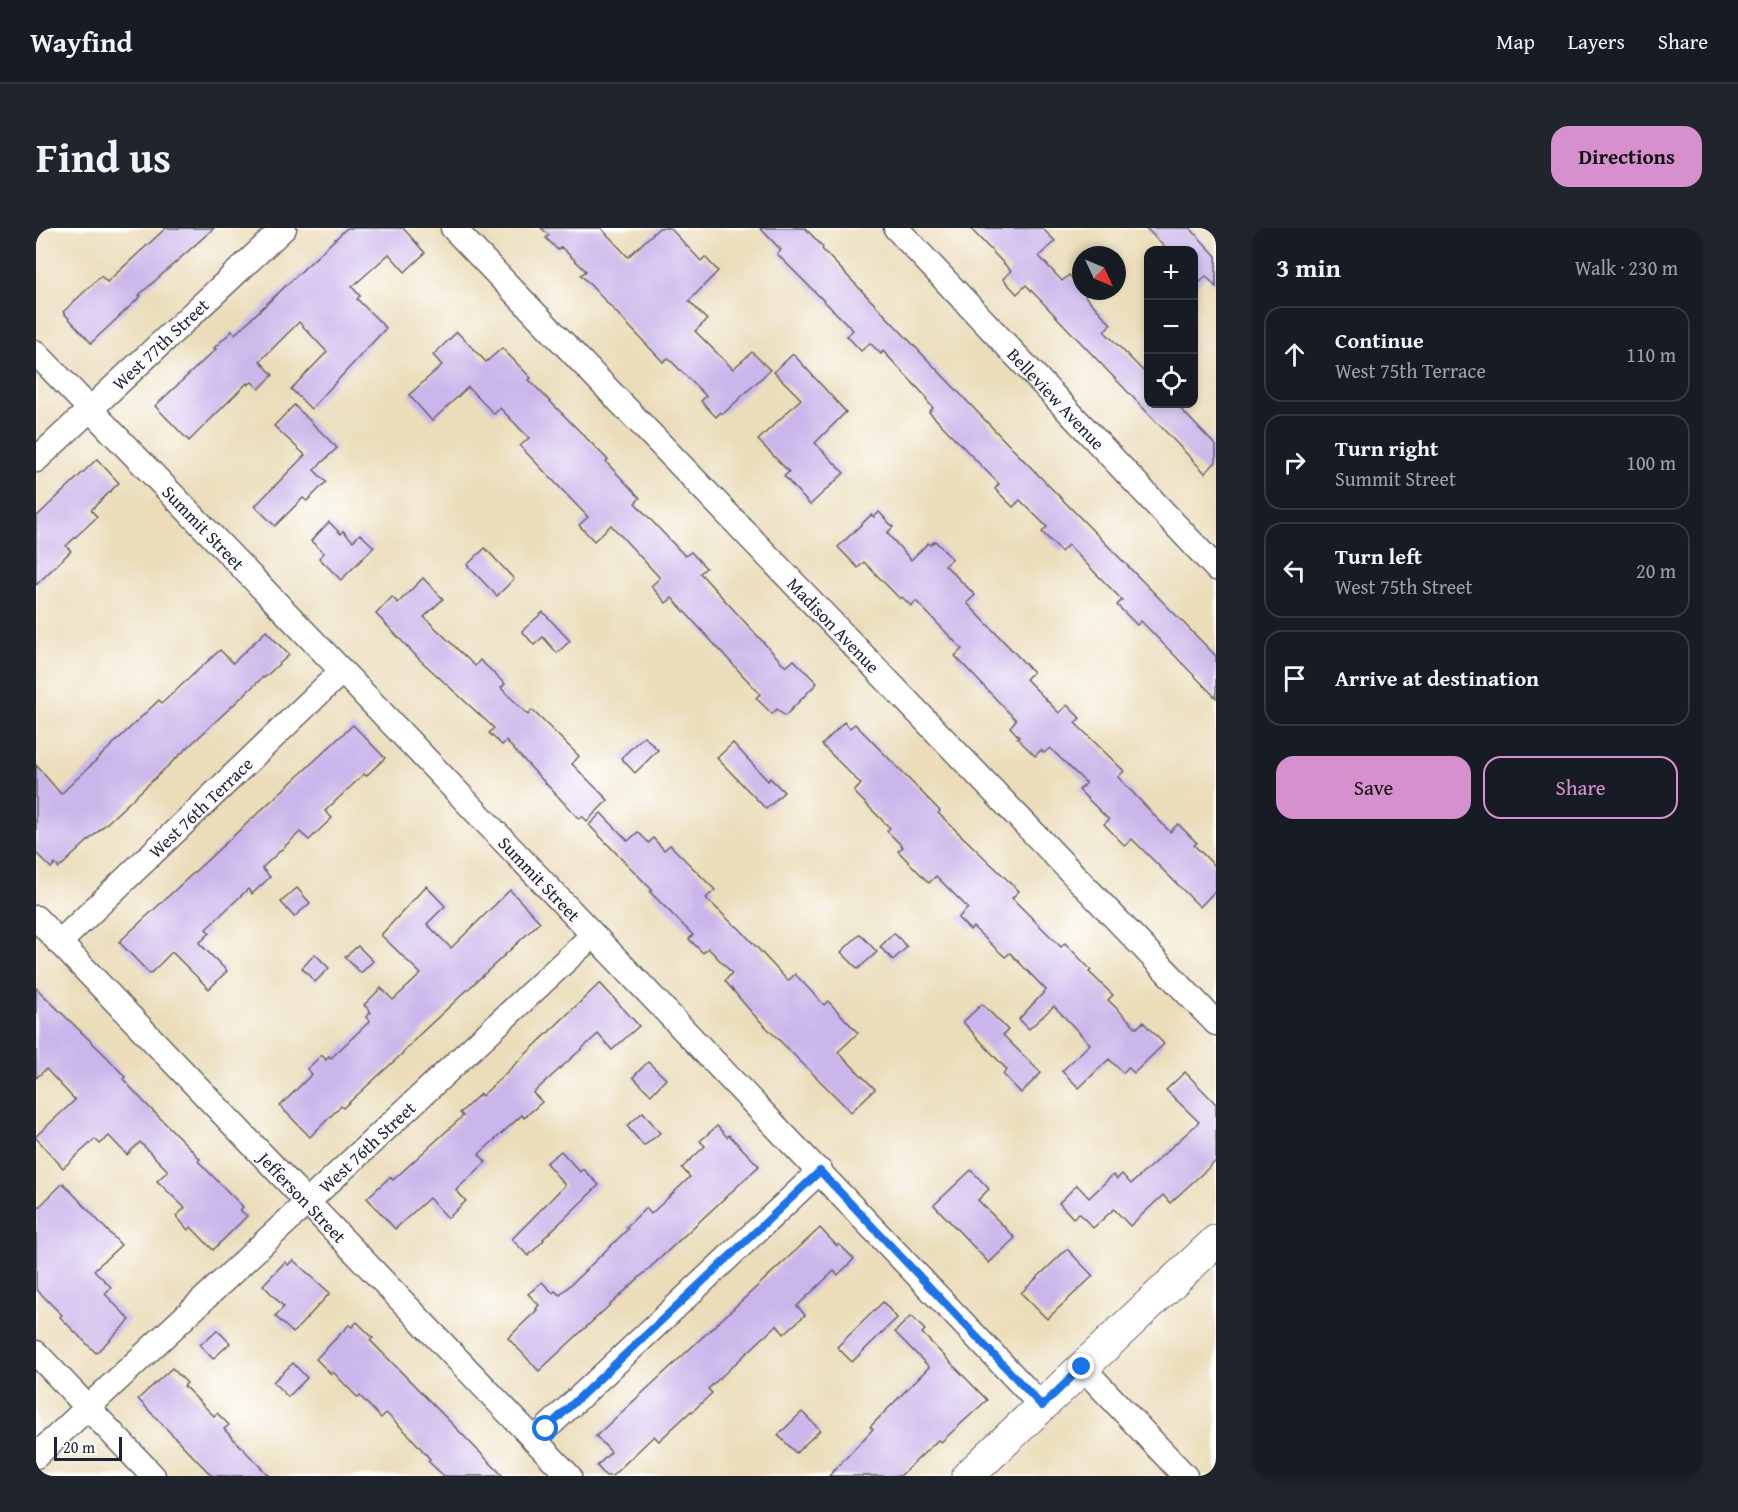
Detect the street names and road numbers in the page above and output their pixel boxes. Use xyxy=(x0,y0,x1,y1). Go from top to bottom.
street label: West 77th Street xyxy=(106,291,215,396)
street label: Belleview Avenue xyxy=(1001,341,1111,456)
street label: Summit Street xyxy=(156,479,252,576)
street label: Madison Avenue xyxy=(781,571,886,679)
street label: West 76th Terrace xyxy=(142,750,259,864)
street label: Summit Street xyxy=(492,830,588,928)
street label: West 76th Street xyxy=(312,1094,422,1199)
street label: Jefferson Street xyxy=(251,1144,353,1249)

